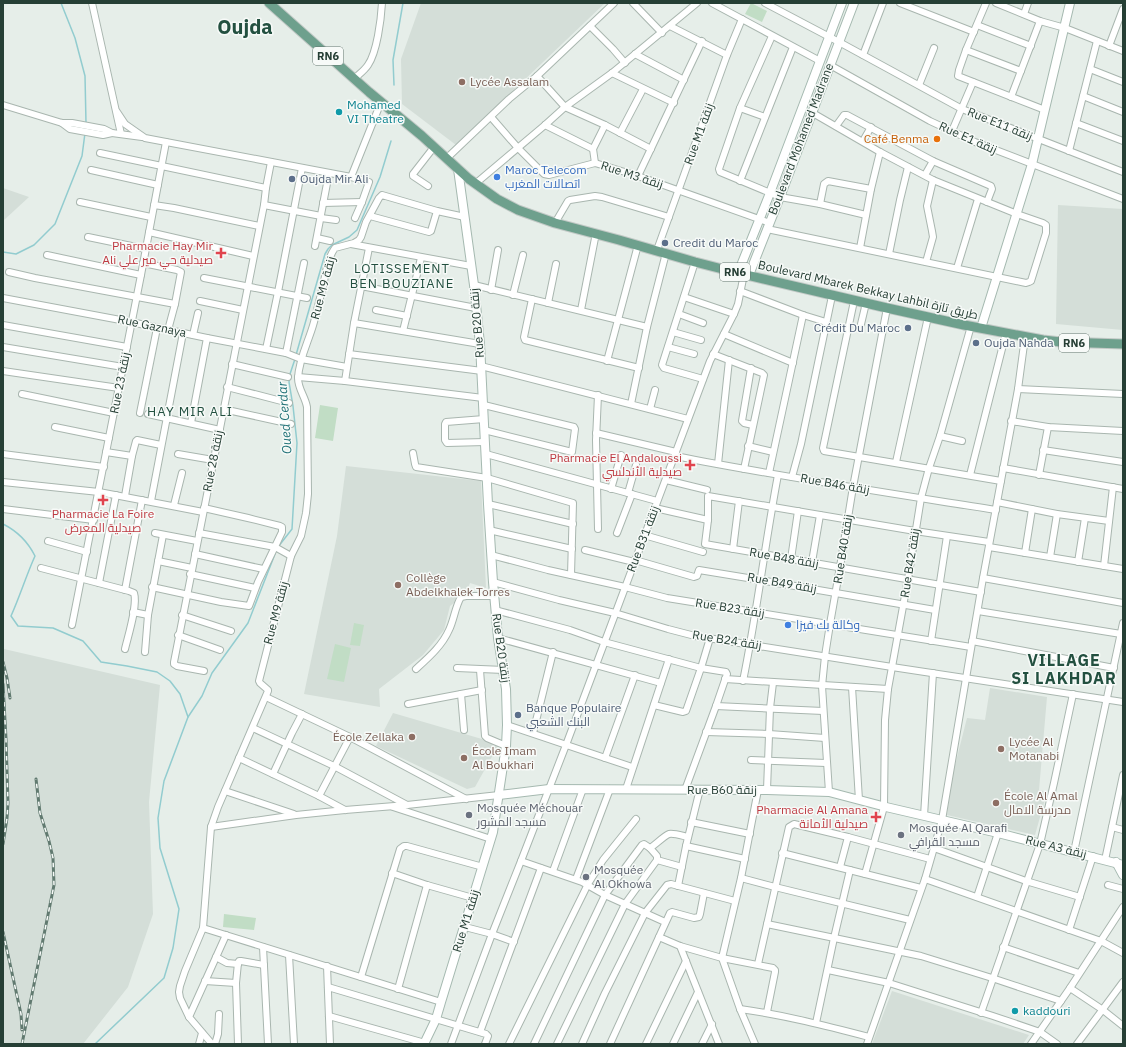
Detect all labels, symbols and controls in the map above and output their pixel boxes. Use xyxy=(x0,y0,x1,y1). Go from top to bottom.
district label: Oujda xyxy=(217,13,273,40)
road number: RN6 xyxy=(313,47,343,65)
street label: Boulevard Mohamed Madrane xyxy=(765,60,837,217)
place label: Lycée Assalam xyxy=(470,74,549,89)
marker: Lycée Assalam xyxy=(457,77,467,87)
place label: Mohamed VI Theatre xyxy=(347,97,404,126)
street label: Rue M1 زنقة xyxy=(680,101,717,167)
street label: Rue E11 زنقة xyxy=(965,104,1035,143)
marker: Mohamed VI Theatre xyxy=(334,107,344,117)
street label: Rue E1 زنقة xyxy=(937,118,1000,157)
place label: Café Benma xyxy=(864,131,930,146)
marker: Café Benma xyxy=(932,134,942,144)
street label: Rue M3 زنقة xyxy=(599,157,665,192)
place label: Maroc Telecom اتصالات المغرب xyxy=(505,162,587,191)
place label: Oujda Mir Ali xyxy=(300,171,368,186)
marker: Maroc Telecom اتصالات المغرب xyxy=(492,172,502,182)
marker: Oujda Mir Ali xyxy=(287,174,297,184)
place label: Credit du Maroc xyxy=(673,235,758,250)
place label: Pharmacie Hay Mir Ali صيدلية حي مير علي xyxy=(102,238,214,270)
marker: Credit du Maroc xyxy=(660,238,670,248)
marker: Pharmacie Hay Mir Ali صيدلية حي مير علي xyxy=(216,248,226,258)
street label: Rue M9 زنقة xyxy=(307,255,338,321)
street label: Boulevard Mbarek Bekkay Lahbil طريق تازة xyxy=(757,257,980,322)
district label: LOTISSEMENT BEN BOUZIANE xyxy=(350,260,454,292)
road number: RN6 xyxy=(720,263,750,281)
street label: Rue B20 زنقة xyxy=(466,288,487,359)
street label: Rue Gaznaya xyxy=(116,311,188,340)
place label: Crédit Du Maroc xyxy=(814,320,900,335)
marker: Crédit Du Maroc xyxy=(903,323,913,333)
road number: RN6 xyxy=(1059,334,1089,352)
place label: Oujda Nahda xyxy=(984,335,1054,350)
marker: Oujda Nahda xyxy=(971,338,981,348)
street label: Rue 23 زنقة xyxy=(106,351,133,415)
water label: Oued Cerdar xyxy=(273,380,296,455)
district label: HAY MIR ALI xyxy=(147,403,233,420)
street label: Rue 28 زنقة xyxy=(199,429,226,493)
place label: Pharmacie El Andaloussi صيدلية الأندلسي xyxy=(549,450,682,482)
marker: Pharmacie El Andaloussi صيدلية الأندلسي xyxy=(685,460,695,470)
street label: Rue B46 زنقة xyxy=(799,470,871,497)
marker: Pharmacie La Foire صيدلية المعرض xyxy=(98,495,108,505)
street label: Rue B31 زنقة xyxy=(623,503,662,574)
place label: Pharmacie La Foire صيدلية المعرض xyxy=(52,506,155,535)
street label: Rue B40 زنقة xyxy=(830,513,855,585)
street label: Rue B42 زنقة xyxy=(897,527,922,599)
street label: Rue B48 زنقة xyxy=(748,544,820,571)
street label: Rue B49 زنقة xyxy=(746,569,818,596)
place label: Collège Abdelkhalek Torres xyxy=(406,570,510,599)
street label: Rue M9 زنقة xyxy=(260,580,291,646)
marker: Collège Abdelkhalek Torres xyxy=(393,580,403,590)
street label: Rue B23 زنقة xyxy=(694,595,766,620)
street label: Rue B20 زنقة xyxy=(489,612,514,684)
place label: وكالة بك فيزا xyxy=(796,617,860,632)
marker: وكالة بك فيزا xyxy=(783,620,793,630)
street label: Rue B24 زنقة xyxy=(691,627,763,652)
district label: VILLAGE SI LAKHDAR xyxy=(1011,650,1117,688)
place label: Banque Populaire البنك الشعبي xyxy=(526,700,622,732)
marker: Banque Populaire البنك الشعبي xyxy=(513,710,523,720)
place label: École Zellaka xyxy=(333,729,405,744)
marker: École Zellaka xyxy=(407,732,417,742)
place label: Lycée Al Motanabi xyxy=(1009,734,1059,763)
place label: École Imam Al Boukhari xyxy=(472,743,536,772)
marker: Lycée Al Motanabi xyxy=(996,744,1006,754)
marker: École Imam Al Boukhari xyxy=(459,753,469,763)
street label: Rue B60 زنقة xyxy=(687,782,757,797)
place label: École Al Amal مدرسة الامال xyxy=(1004,788,1078,817)
marker: École Al Amal مدرسة الامال xyxy=(991,798,1001,808)
place label: Mosquée Méchouar مسجد المشور xyxy=(476,800,583,829)
place label: Pharmacie Al Amana صيدلية الأمانة xyxy=(756,802,869,831)
marker: Mosquée Méchouar مسجد المشور xyxy=(464,810,474,820)
marker: Pharmacie Al Amana صيدلية الأمانة xyxy=(871,812,881,822)
place label: Mosquée Al Qarafi مسجد القرافي xyxy=(909,820,1007,852)
marker: Mosquée Al Qarafi مسجد القرافي xyxy=(896,830,906,840)
street label: Rue A3 زنقة xyxy=(1024,832,1088,861)
place label: Mosquée Al Okhowa xyxy=(594,862,652,891)
marker: Mosquée Al Okhowa xyxy=(581,872,591,882)
street label: Rue M1 زنقة xyxy=(449,888,482,954)
place label: kaddouri xyxy=(1023,1003,1071,1018)
marker: kaddouri xyxy=(1010,1006,1020,1016)

